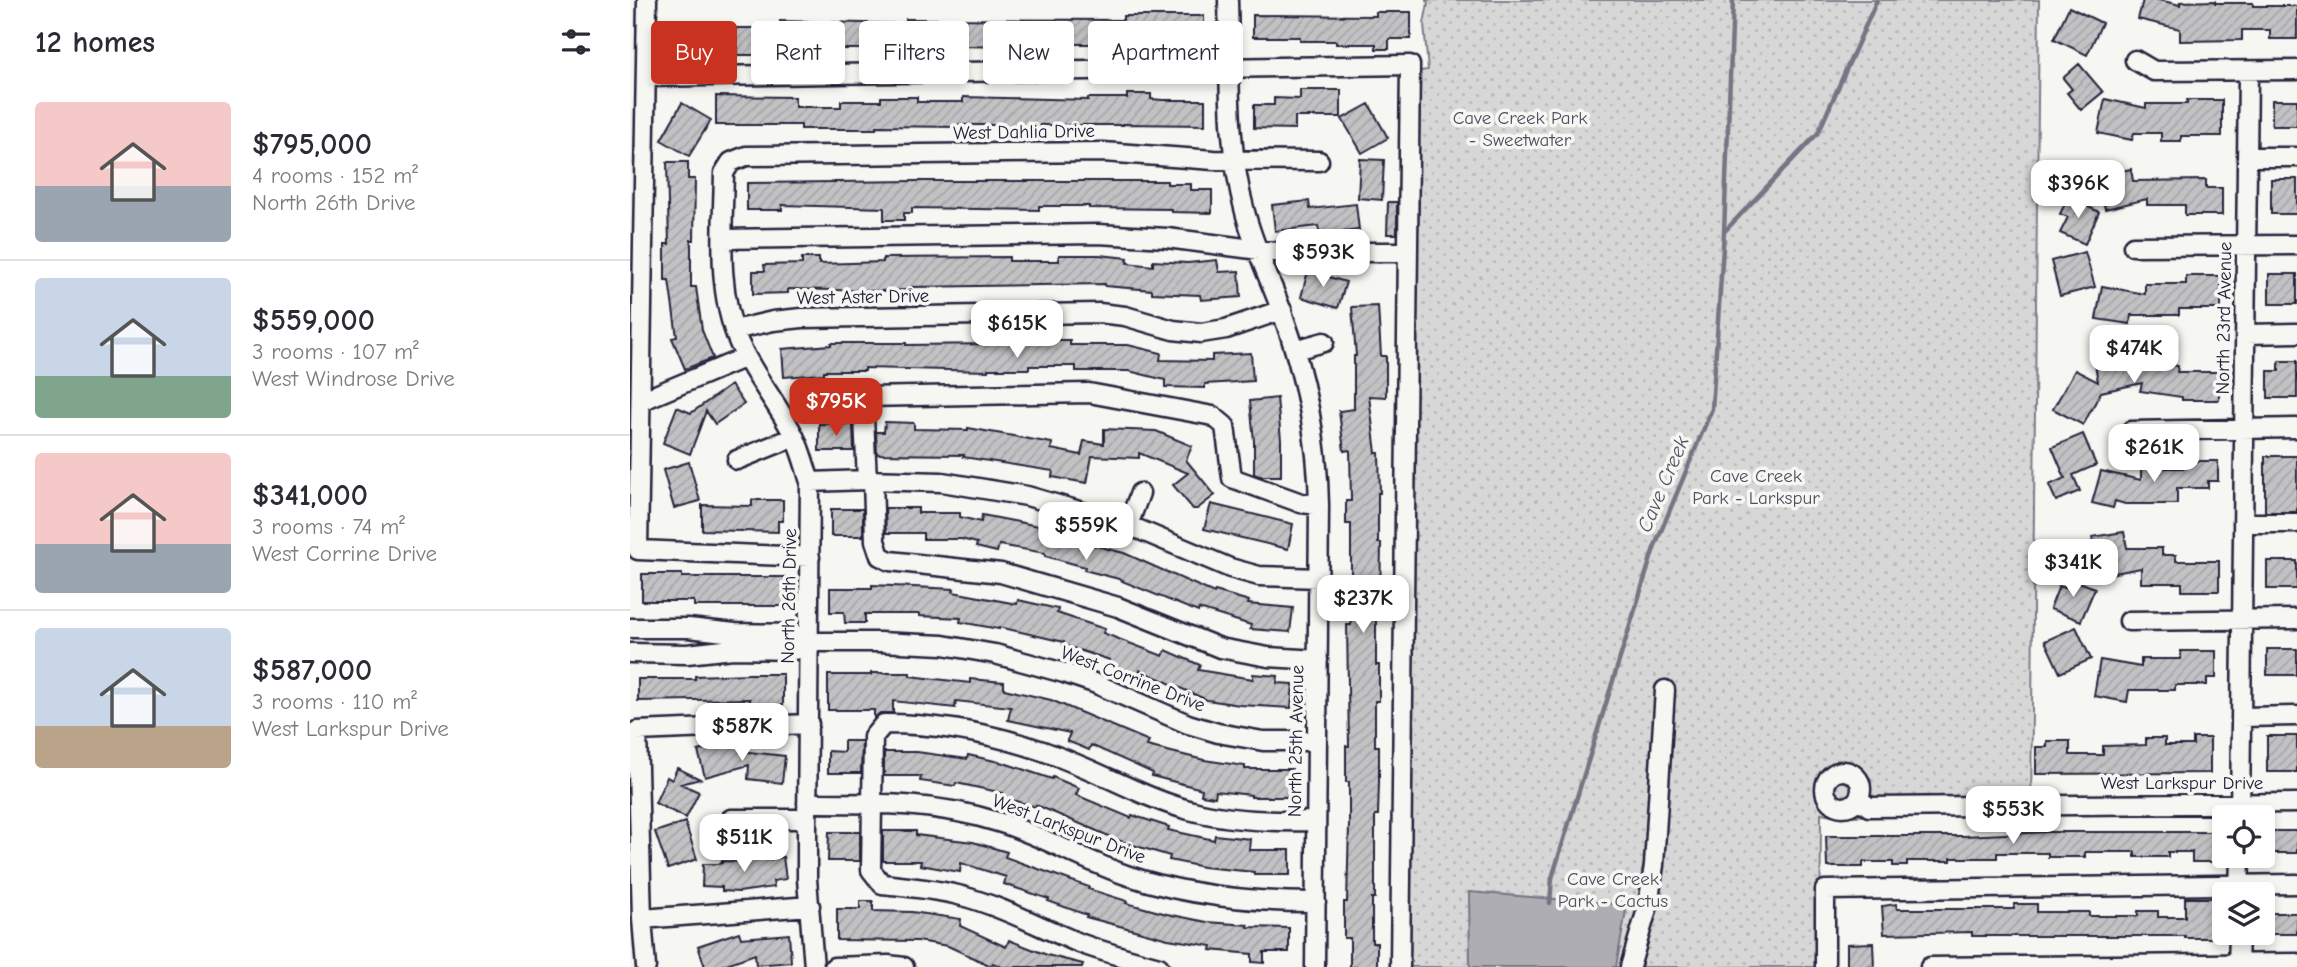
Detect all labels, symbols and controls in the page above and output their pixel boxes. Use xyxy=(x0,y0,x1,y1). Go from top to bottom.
chip: Buy xyxy=(651,21,737,84)
chip: Rent xyxy=(751,21,845,84)
chip: Filters xyxy=(859,21,969,84)
chip: New xyxy=(983,21,1074,84)
chip: Apartment xyxy=(1088,21,1243,84)
icon: filters xyxy=(557,23,595,61)
text: 12 homes xyxy=(35,25,155,60)
park label: Cave Creek Park - Sweetwater xyxy=(1453,107,1588,151)
street label: West Dahlia Drive xyxy=(953,120,1095,144)
text: $795,000 xyxy=(252,127,372,162)
icon: home xyxy=(91,130,175,214)
pin: $396K xyxy=(2029,160,2127,220)
text: 4 rooms · 152 m² xyxy=(252,162,418,189)
text: $396K xyxy=(2047,169,2109,196)
text: North 26th Drive xyxy=(252,189,416,216)
pin: $593K xyxy=(1274,230,1372,289)
text: $593K xyxy=(1292,238,1354,265)
street label: North 23rd Avenue xyxy=(2212,241,2236,395)
street label: West Aster Drive xyxy=(797,285,929,309)
pin: $615K xyxy=(968,300,1066,360)
text: $559,000 xyxy=(252,303,375,338)
icon: home xyxy=(91,306,175,390)
text: $615K xyxy=(987,309,1047,336)
pin: $474K xyxy=(2085,326,2183,385)
text: $474K xyxy=(2106,334,2162,361)
text: 3 rooms · 107 m² xyxy=(252,338,419,365)
text: West Windrose Drive xyxy=(252,365,455,392)
pin: $795K xyxy=(787,378,885,438)
text: $795K xyxy=(806,387,866,414)
pin: $261K xyxy=(2105,424,2203,484)
water label: Cave Creek xyxy=(1632,432,1694,536)
text: $261K xyxy=(2124,433,2184,460)
park label: Cave Creek Park - Larkspur xyxy=(1692,465,1820,509)
text: $341,000 xyxy=(252,478,368,513)
icon: home xyxy=(91,481,175,565)
pin: $559K xyxy=(1037,503,1135,562)
text: $559K xyxy=(1054,511,1118,538)
text: 3 rooms · 74 m² xyxy=(252,513,405,540)
street label: North 26th Drive xyxy=(777,528,801,664)
text: West Corrine Drive xyxy=(252,540,437,567)
pin: $341K xyxy=(2024,540,2122,599)
text: $341K xyxy=(2044,548,2102,575)
pin: $237K xyxy=(1314,576,1412,635)
text: $237K xyxy=(1333,584,1393,611)
street label: West Corrine Drive xyxy=(1058,641,1208,717)
text: $587,000 xyxy=(252,653,372,688)
icon: home xyxy=(91,656,175,740)
street label: North 25th Avenue xyxy=(1284,665,1308,817)
text: 3 rooms · 110 m² xyxy=(252,688,417,715)
pin: $587K xyxy=(693,704,791,763)
text: $587K xyxy=(711,712,773,739)
text: West Larkspur Drive xyxy=(252,715,449,742)
street label: West Larkspur Drive xyxy=(2101,772,2263,794)
pin: $553K xyxy=(1964,786,2062,846)
street label: West Larkspur Drive xyxy=(989,790,1149,868)
text: $553K xyxy=(1982,795,2044,822)
map controls xyxy=(2212,805,2275,945)
button: locate xyxy=(2212,805,2275,868)
pin: $511K xyxy=(695,814,793,874)
text: $511K xyxy=(715,823,773,850)
park label: Cave Creek Park - Cactus xyxy=(1558,868,1668,912)
button: layers xyxy=(2212,882,2275,945)

